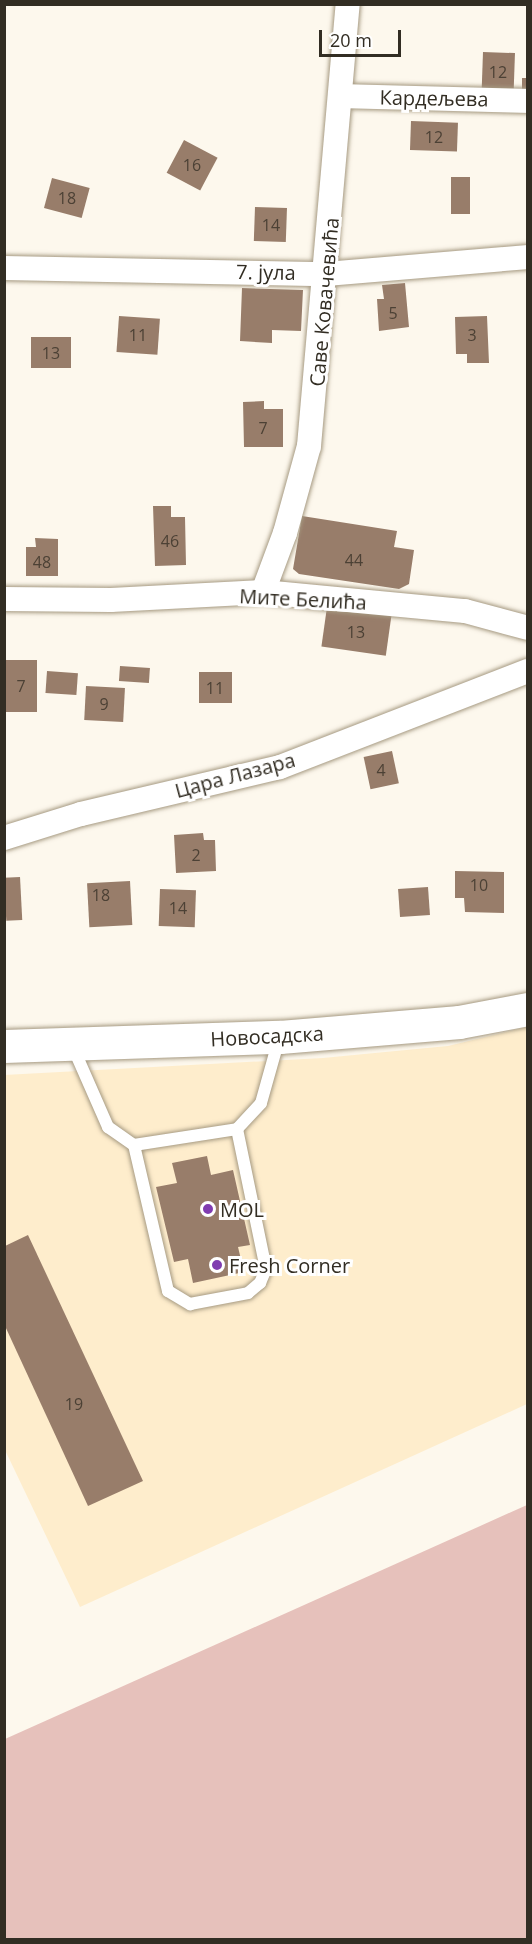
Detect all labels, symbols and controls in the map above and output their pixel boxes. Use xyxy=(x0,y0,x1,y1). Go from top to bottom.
scale bar xyxy=(322,18,404,56)
text: 20 m xyxy=(330,28,372,52)
house number: 12 xyxy=(489,62,507,82)
street label: Кардељева xyxy=(379,85,489,111)
house number: 12 xyxy=(425,127,443,147)
house number: 16 xyxy=(183,155,201,175)
house number: 18 xyxy=(58,188,76,208)
house number: 14 xyxy=(262,215,280,235)
street label: Саве Ковачевића xyxy=(305,217,343,387)
street label: 7. јула xyxy=(236,259,296,285)
house number: 5 xyxy=(388,303,398,323)
house number: 11 xyxy=(129,325,147,345)
house number: 3 xyxy=(467,325,477,345)
house number: 13 xyxy=(42,343,60,363)
house number: 7 xyxy=(258,418,268,438)
house number: 46 xyxy=(161,531,179,551)
house number: 44 xyxy=(345,550,363,570)
house number: 48 xyxy=(33,552,51,572)
street label: Мите Белића xyxy=(239,584,367,614)
house number: 13 xyxy=(347,622,365,642)
house number: 7 xyxy=(16,676,26,696)
house number: 11 xyxy=(206,678,224,698)
house number: 9 xyxy=(99,694,109,714)
street label: Цара Лазара xyxy=(172,747,298,803)
house number: 4 xyxy=(376,760,386,780)
house number: 2 xyxy=(191,845,201,865)
house number: 10 xyxy=(470,875,488,895)
house number: 18 xyxy=(92,885,110,905)
house number: 14 xyxy=(169,898,187,918)
street label: Новосадска xyxy=(210,1021,324,1051)
place label: MOL xyxy=(220,1197,264,1221)
marker: MOL xyxy=(201,1202,215,1216)
place label: Fresh Corner xyxy=(229,1253,350,1277)
marker: Fresh Corner xyxy=(210,1258,224,1272)
house number: 19 xyxy=(65,1394,83,1414)

